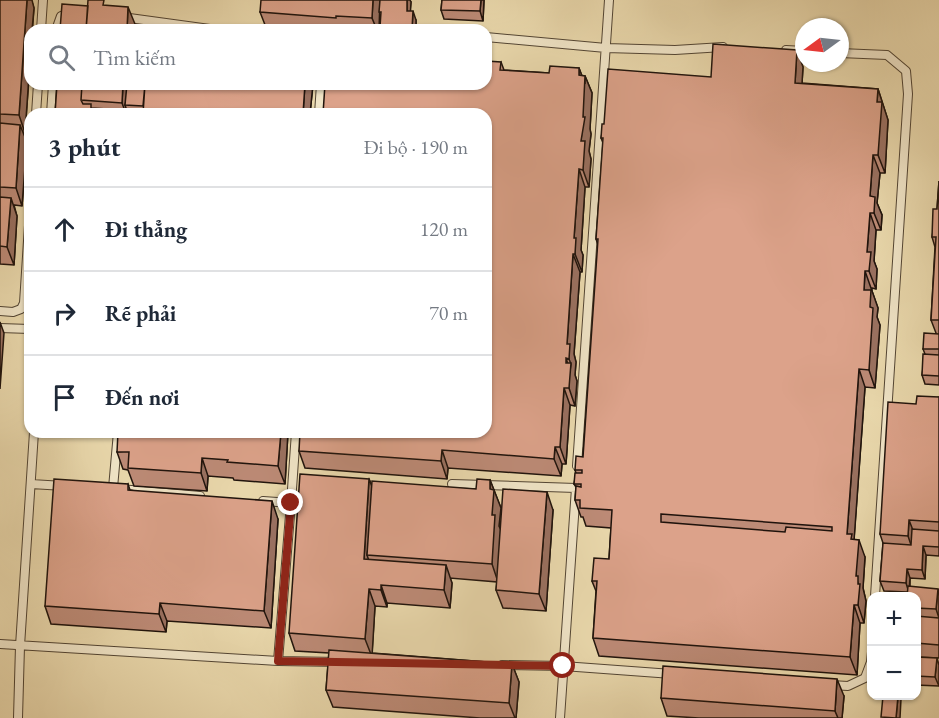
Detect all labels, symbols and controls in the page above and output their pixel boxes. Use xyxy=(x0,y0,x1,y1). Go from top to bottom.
north arrow xyxy=(795,18,849,72)
search box xyxy=(24,24,492,90)
icon: search xyxy=(45,41,78,74)
text: Tìm kiếm xyxy=(93,43,176,72)
text: 3 phút xyxy=(48,130,120,164)
text: Đi bộ · 190 m xyxy=(363,134,468,160)
icon: ahead xyxy=(48,213,81,246)
text: Đi thẳng xyxy=(105,215,187,244)
text: 120 m xyxy=(420,216,468,242)
icon: right xyxy=(48,297,81,330)
text: Rẽ phải xyxy=(105,299,176,328)
text: 70 m xyxy=(429,300,468,326)
icon: arrive xyxy=(48,381,81,414)
text: Đến nơi xyxy=(105,383,180,412)
route end xyxy=(277,489,303,515)
map controls xyxy=(867,592,921,700)
button: + xyxy=(867,592,921,646)
button: − xyxy=(867,646,921,700)
route start xyxy=(549,652,575,678)

